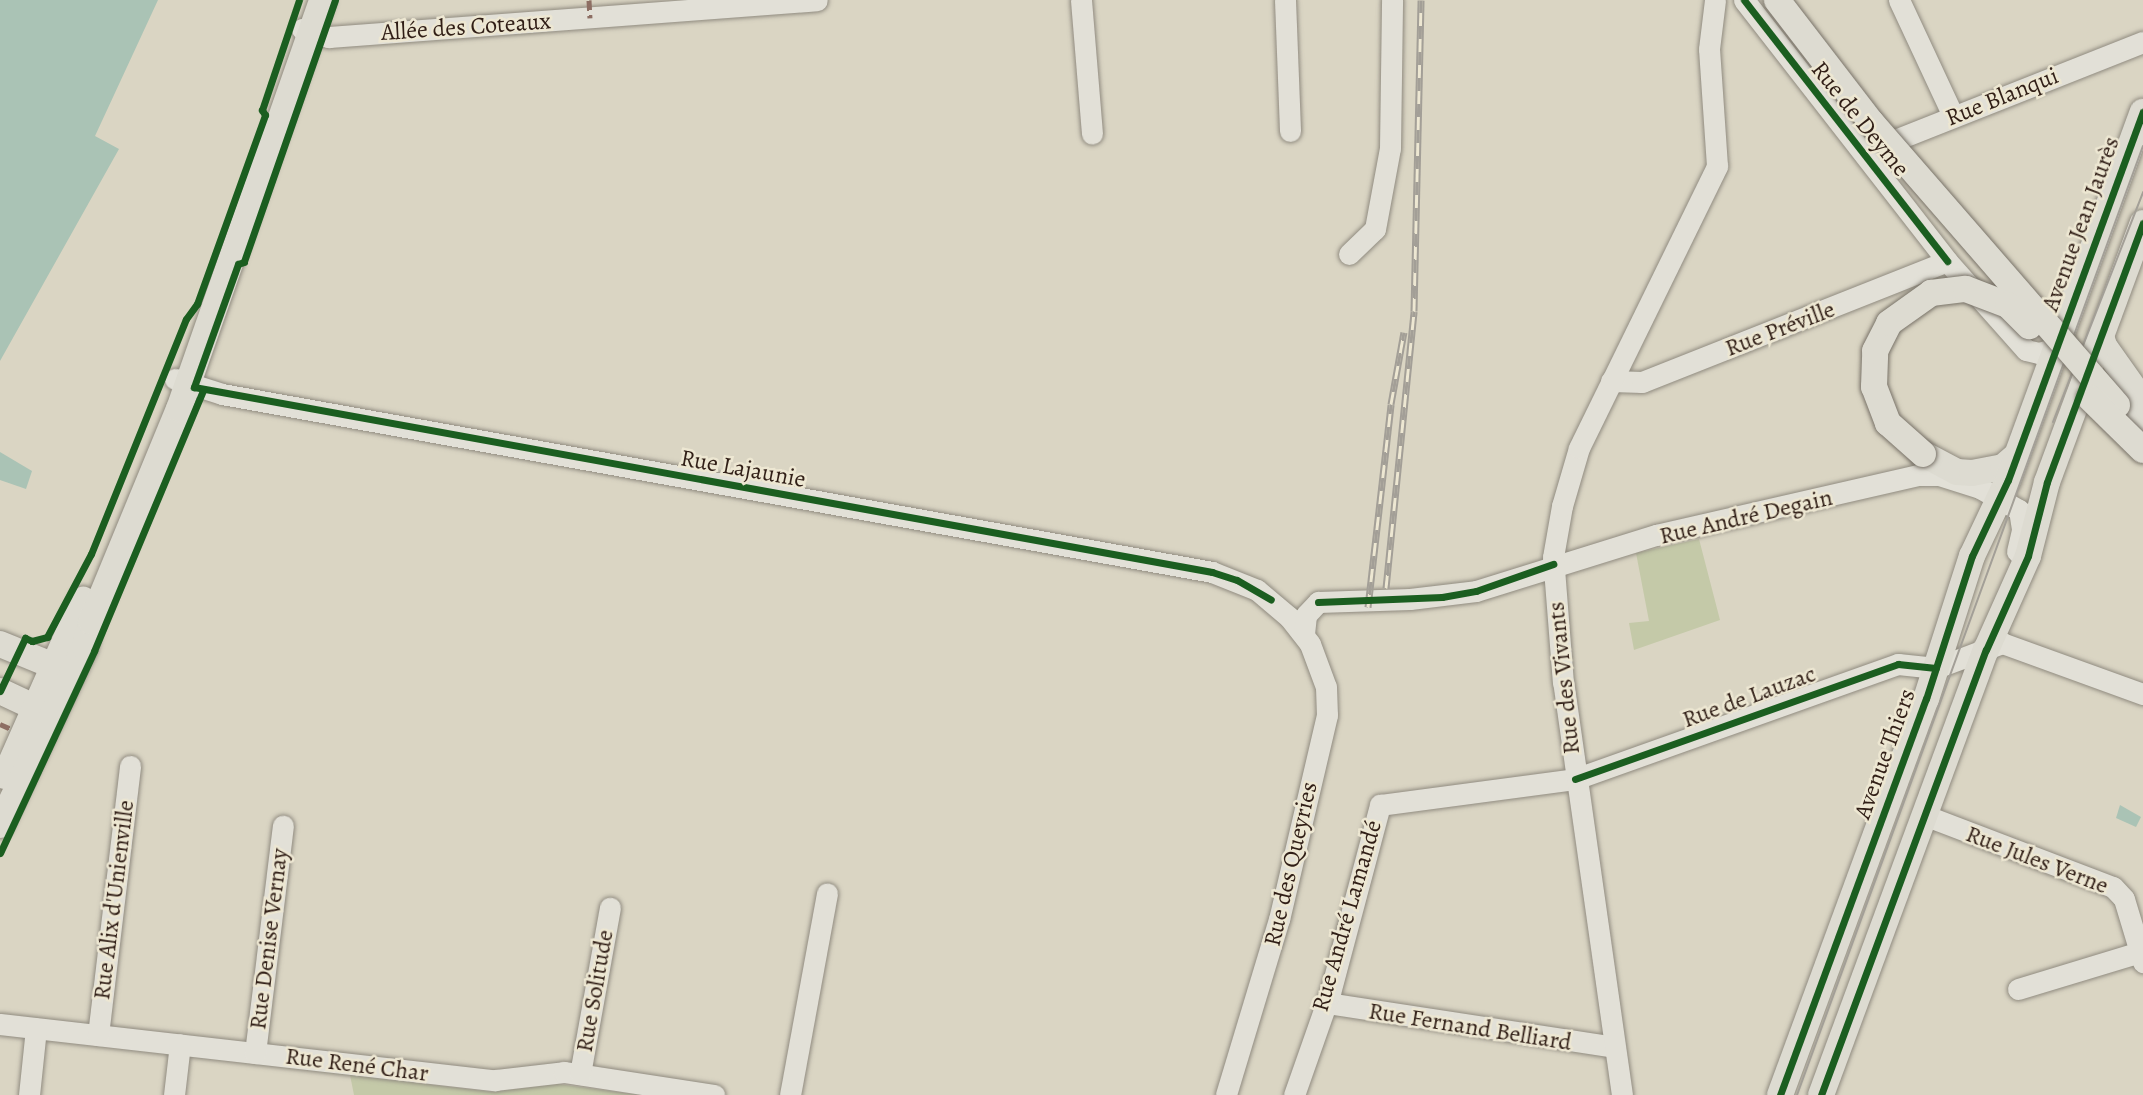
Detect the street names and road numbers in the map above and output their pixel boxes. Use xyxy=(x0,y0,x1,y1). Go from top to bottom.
street label: Allée des Coteaux xyxy=(380,7,552,47)
street label: Rue de Deyme xyxy=(1805,56,1915,182)
street label: Rue Blanqui xyxy=(1941,61,2063,133)
street label: Avenue Jean Jaurès xyxy=(2036,133,2126,315)
street label: Rue Préville xyxy=(1721,295,1839,363)
street label: Rue Lajaunie xyxy=(678,444,808,494)
street label: Rue André Degain xyxy=(1657,483,1835,551)
street label: Rue des Vivants xyxy=(1542,600,1586,756)
street label: Rue de Lauzac xyxy=(1679,660,1819,734)
street label: Avenue Thiers xyxy=(1848,685,1922,823)
street label: Rue des Queyries xyxy=(1258,779,1324,949)
street label: Rue Alix d'Unienville xyxy=(87,798,141,1002)
street label: Rue André Lamandé xyxy=(1306,817,1388,1015)
street label: Rue Jules Verne xyxy=(1962,820,2112,900)
street label: Rue Denise Vernay xyxy=(244,847,294,1031)
street label: Rue Solitude xyxy=(570,928,620,1054)
street label: Rue Fernand Belliard xyxy=(1366,997,1574,1057)
street label: Rue René Char xyxy=(284,1042,430,1088)

